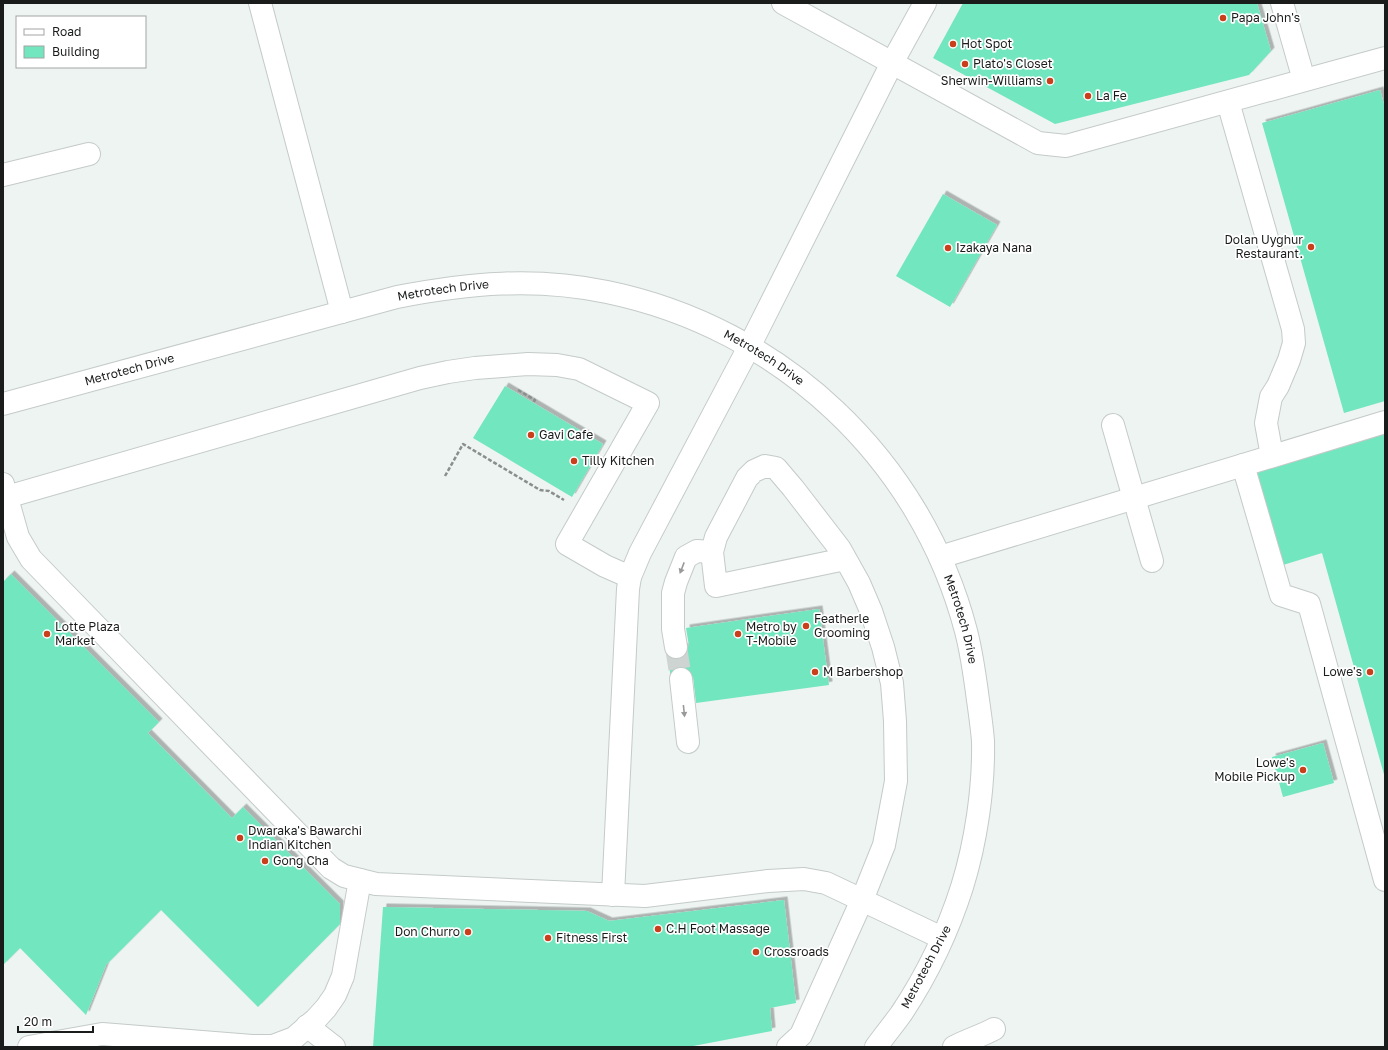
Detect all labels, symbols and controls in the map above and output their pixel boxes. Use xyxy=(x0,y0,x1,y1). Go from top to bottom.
place label: Papa John's xyxy=(1231,10,1300,25)
marker: Papa John's xyxy=(1218,13,1228,23)
legend xyxy=(16,16,146,68)
text: Road xyxy=(52,24,81,39)
place label: Hot Spot xyxy=(961,36,1012,51)
marker: Hot Spot xyxy=(948,39,958,49)
text: Building xyxy=(52,44,100,59)
place label: Plato's Closet xyxy=(973,56,1053,71)
marker: Plato's Closet xyxy=(960,59,970,69)
place label: Sherwin-Williams xyxy=(941,73,1042,88)
marker: Sherwin-Williams xyxy=(1045,76,1055,86)
place label: La Fe xyxy=(1096,88,1127,103)
marker: La Fe xyxy=(1083,91,1093,101)
place label: Dolan Uyghur Restaurant. xyxy=(1224,232,1303,261)
place label: Izakaya Nana xyxy=(956,240,1032,255)
marker: Dolan Uyghur Restaurant. xyxy=(1306,242,1316,252)
marker: Izakaya Nana xyxy=(943,243,953,253)
street label: Metrotech Drive xyxy=(396,276,490,304)
street label: Metrotech Drive xyxy=(721,326,807,388)
street label: Metrotech Drive xyxy=(83,350,176,389)
place label: Gavi Cafe xyxy=(539,427,593,442)
marker: Gavi Cafe xyxy=(526,430,536,440)
place label: Tilly Kitchen xyxy=(582,453,654,468)
marker: Tilly Kitchen xyxy=(569,456,579,466)
one-way arrow xyxy=(679,562,685,574)
street label: Metrotech Drive xyxy=(941,572,981,665)
place label: Featherle Grooming xyxy=(814,611,870,640)
place label: Lotte Plaza Market xyxy=(55,619,120,648)
place label: Metro by T-Mobile xyxy=(746,619,797,648)
marker: Featherle Grooming xyxy=(801,621,811,631)
marker: Lotte Plaza Market xyxy=(42,629,52,639)
marker: Metro by T-Mobile xyxy=(733,629,743,639)
place label: M Barbershop xyxy=(823,664,903,679)
place label: Lowe's xyxy=(1323,664,1362,679)
marker: M Barbershop xyxy=(810,667,820,677)
marker: Lowe's xyxy=(1365,667,1375,677)
one-way arrow xyxy=(681,704,688,717)
place label: Lowe's Mobile Pickup xyxy=(1214,755,1295,784)
marker: Lowe's Mobile Pickup xyxy=(1298,765,1308,775)
place label: Dwaraka's Bawarchi Indian Kitchen xyxy=(248,823,362,852)
marker: Dwaraka's Bawarchi Indian Kitchen xyxy=(235,833,245,843)
place label: Gong Cha xyxy=(273,853,329,868)
marker: Gong Cha xyxy=(260,856,270,866)
place label: C.H Foot Massage xyxy=(666,921,770,936)
street label: Metrotech Drive xyxy=(897,922,954,1011)
place label: Don Churro xyxy=(395,924,460,939)
marker: C.H Foot Massage xyxy=(653,924,663,934)
marker: Don Churro xyxy=(463,927,473,937)
place label: Fitness First xyxy=(556,930,628,945)
marker: Fitness First xyxy=(543,933,553,943)
place label: Crossroads xyxy=(764,944,829,959)
marker: Crossroads xyxy=(751,947,761,957)
scale bar xyxy=(18,1008,93,1034)
text: 20 m xyxy=(24,1014,52,1029)

